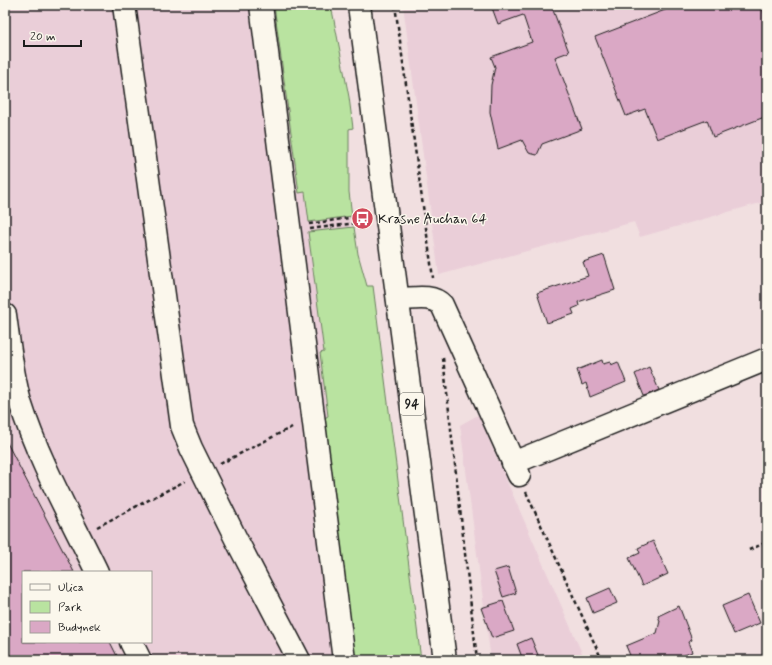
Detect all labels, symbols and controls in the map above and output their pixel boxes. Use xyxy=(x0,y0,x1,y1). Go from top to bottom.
scale bar xyxy=(24,22,81,48)
text: 20 m xyxy=(30,29,56,45)
bus stop icon: Krasne Auchan 64 xyxy=(350,206,376,232)
place label: Krasne Auchan 64 xyxy=(378,210,487,228)
road number: 94 xyxy=(400,393,424,415)
legend xyxy=(22,571,152,643)
text: Ulica xyxy=(58,580,84,596)
text: Park xyxy=(58,600,82,616)
text: Budynek xyxy=(58,620,101,636)

